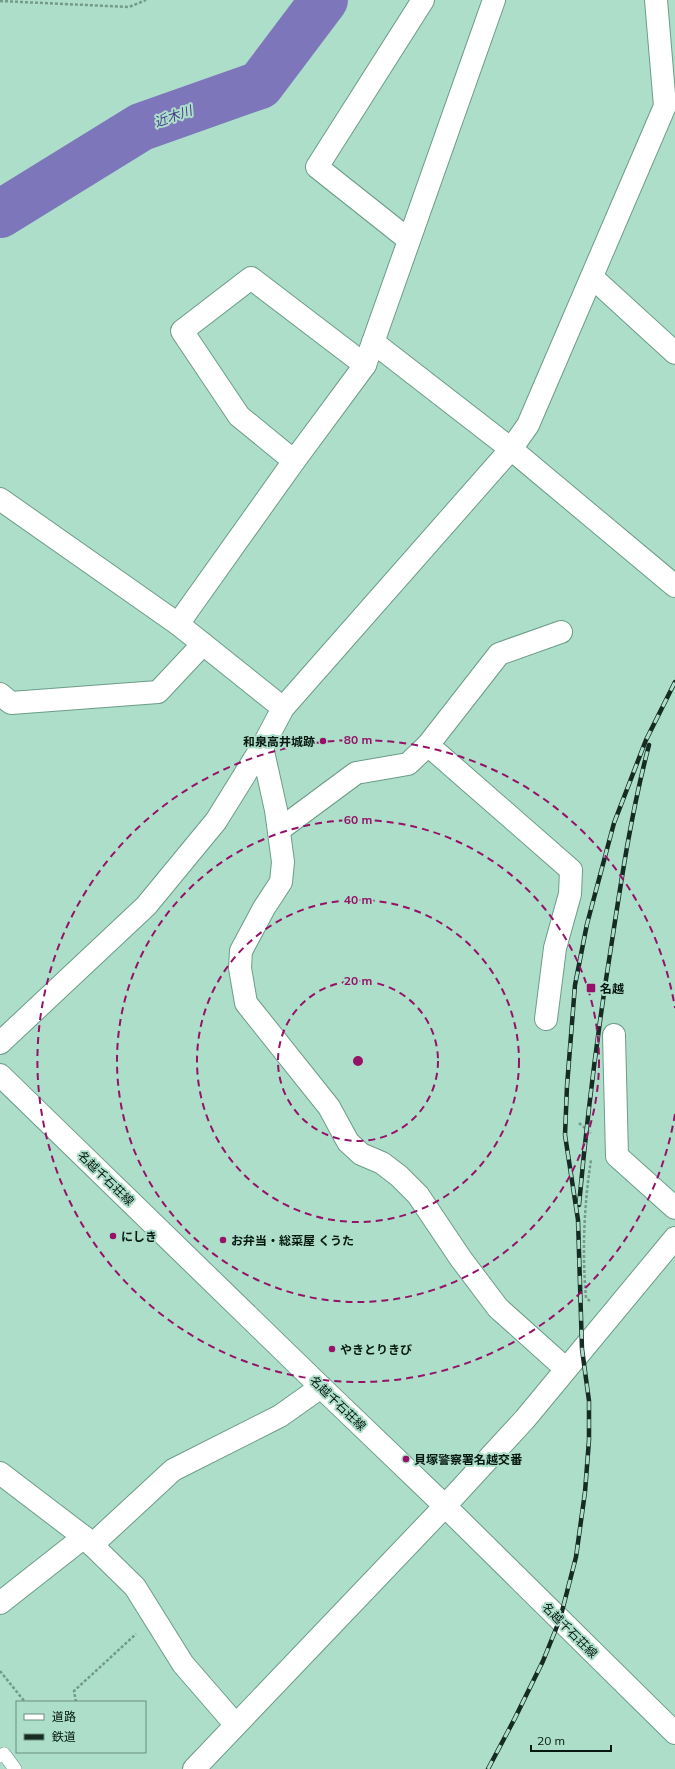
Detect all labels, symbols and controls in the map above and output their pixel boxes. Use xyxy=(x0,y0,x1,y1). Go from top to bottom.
water label: 近木川 xyxy=(152,101,196,130)
text: 80 m xyxy=(344,732,372,747)
place label: 和泉高井城跡 xyxy=(243,734,315,749)
marker: 和泉高井城跡 xyxy=(318,736,328,746)
text: 60 m xyxy=(344,812,372,827)
text: 40 m xyxy=(344,892,372,907)
text: 20 m xyxy=(344,973,372,988)
place label: 名越 xyxy=(600,981,624,996)
marker: 名越 xyxy=(585,982,597,994)
centre of rings xyxy=(351,1054,365,1068)
street label: 名越千石荘線 xyxy=(75,1148,137,1208)
place label: にしき xyxy=(121,1229,157,1244)
marker: にしき xyxy=(108,1231,118,1241)
place label: お弁当・総菜屋 くうた xyxy=(231,1233,354,1248)
marker: お弁当・総菜屋 くうた xyxy=(218,1235,228,1245)
place label: やきとりきび xyxy=(340,1342,412,1357)
marker: やきとりきび xyxy=(327,1344,337,1354)
street label: 名越千石荘線 xyxy=(307,1373,369,1433)
place label: 貝塚警察署名越交番 xyxy=(414,1452,523,1467)
marker: 貝塚警察署名越交番 xyxy=(401,1454,411,1464)
street label: 名越千石荘線 xyxy=(539,1599,601,1661)
legend xyxy=(16,1701,146,1753)
text: 道路 xyxy=(52,1709,76,1724)
scale bar xyxy=(531,1727,611,1753)
text: 鉄道 xyxy=(52,1729,76,1744)
text: 20 m xyxy=(537,1733,565,1748)

